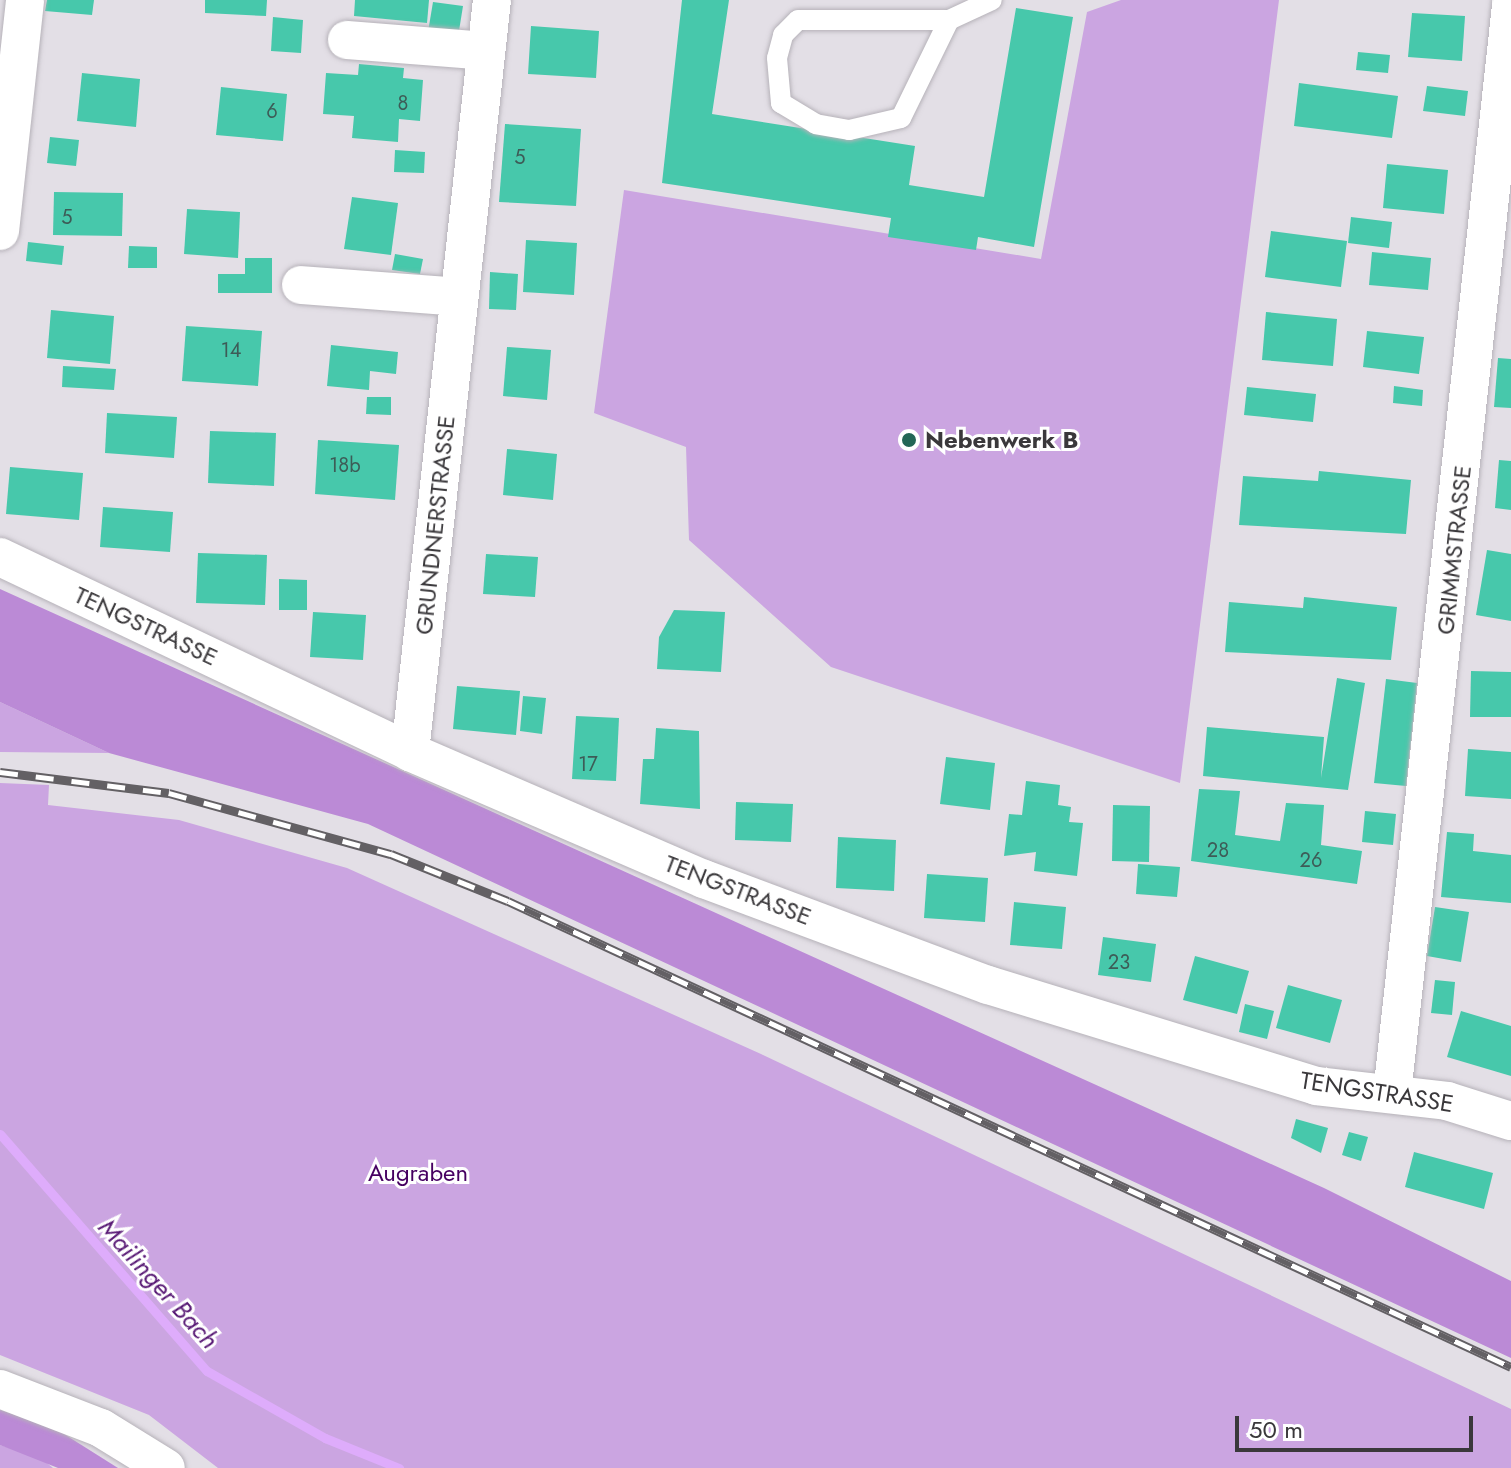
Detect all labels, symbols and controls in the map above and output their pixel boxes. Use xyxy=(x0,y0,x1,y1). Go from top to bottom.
house number: 8 xyxy=(398,91,408,115)
house number: 6 xyxy=(266,99,278,123)
house number: 5 xyxy=(514,145,526,169)
house number: 5 xyxy=(61,205,73,229)
house number: 14 xyxy=(221,338,241,362)
street label: GRUNDNERSTRASSE xyxy=(409,414,461,636)
place label: Nebenwerk B xyxy=(925,426,1079,454)
marker: Nebenwerk B xyxy=(900,431,918,449)
house number: 18b xyxy=(329,453,361,477)
street label: GRIMMSTRASSE xyxy=(1431,464,1477,636)
street label: TENGSTRASSE xyxy=(70,580,222,672)
house number: 17 xyxy=(578,752,598,776)
house number: 28 xyxy=(1207,838,1229,862)
house number: 26 xyxy=(1300,848,1322,872)
street label: TENGSTRASSE xyxy=(661,849,815,931)
house number: 23 xyxy=(1108,950,1130,974)
street label: TENGSTRASSE xyxy=(1298,1066,1456,1118)
park label: Augraben xyxy=(368,1159,468,1187)
water label: Mailinger Bach xyxy=(91,1212,225,1356)
scale bar xyxy=(1239,1400,1477,1450)
text: 50 m xyxy=(1249,1412,1303,1447)

